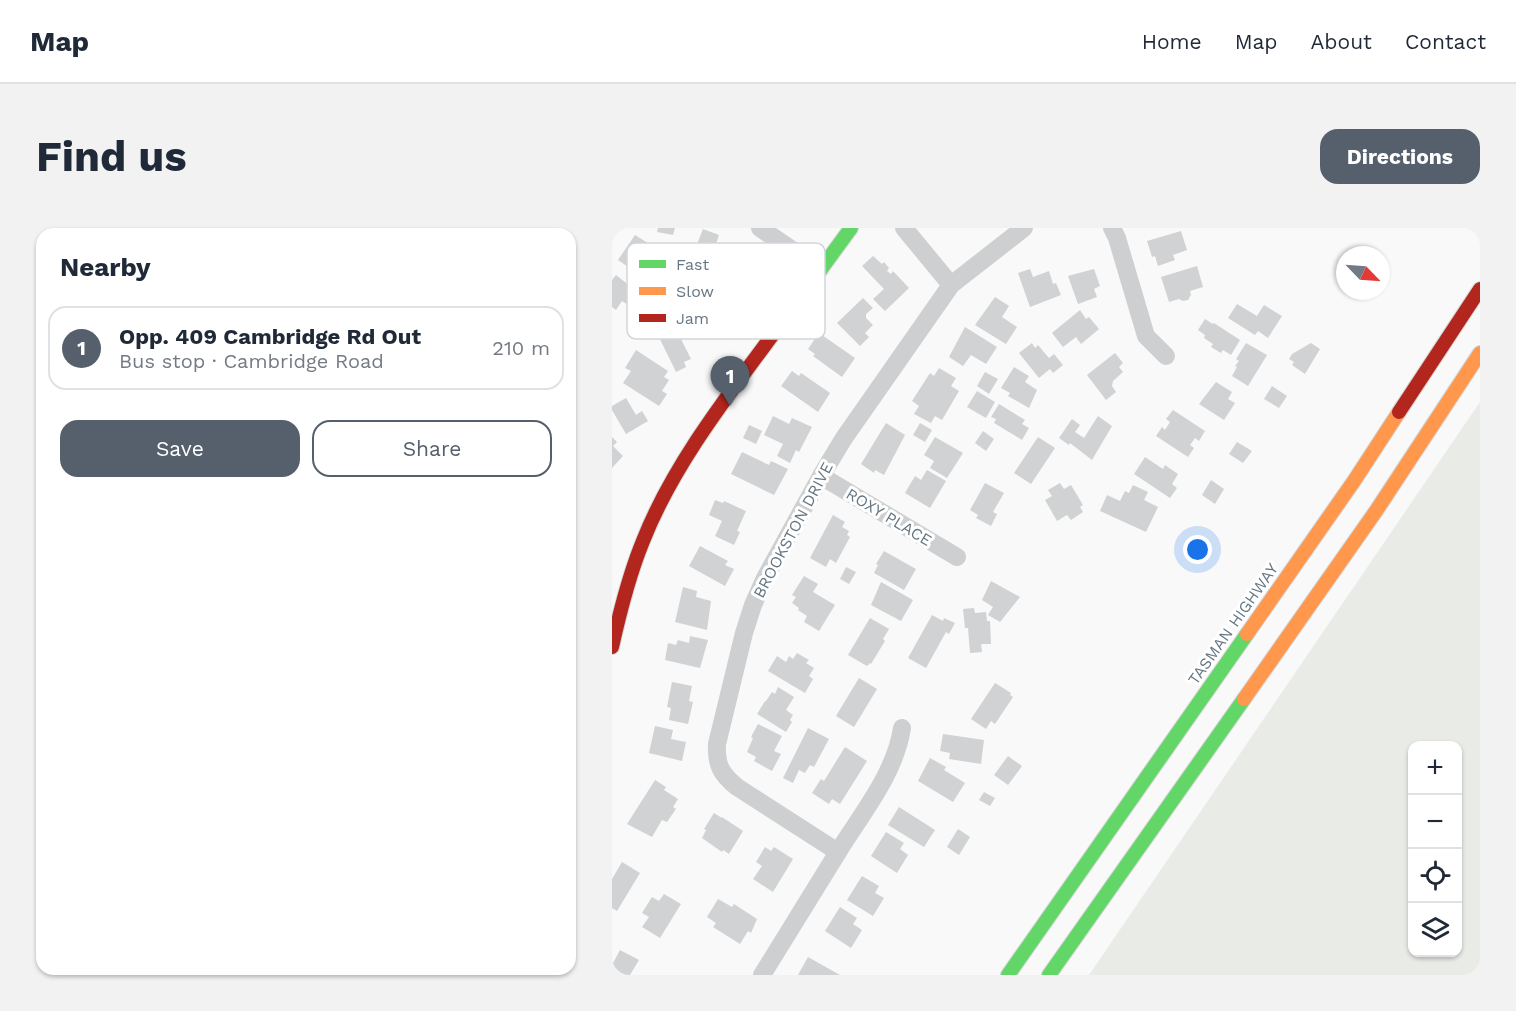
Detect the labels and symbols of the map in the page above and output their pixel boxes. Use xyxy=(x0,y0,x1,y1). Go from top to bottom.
legend xyxy=(627,243,825,339)
north arrow xyxy=(1336,246,1390,300)
text: Fast xyxy=(676,255,709,274)
text: Slow xyxy=(676,282,714,301)
text: Jam xyxy=(676,309,709,328)
pin: 1 xyxy=(710,356,750,406)
street label: BROOKSTON DRIVE xyxy=(749,459,837,601)
street label: ROXY PLACE xyxy=(843,484,935,550)
your location xyxy=(1183,535,1212,564)
street label: TASMAN HIGHWAY xyxy=(1184,560,1282,688)

